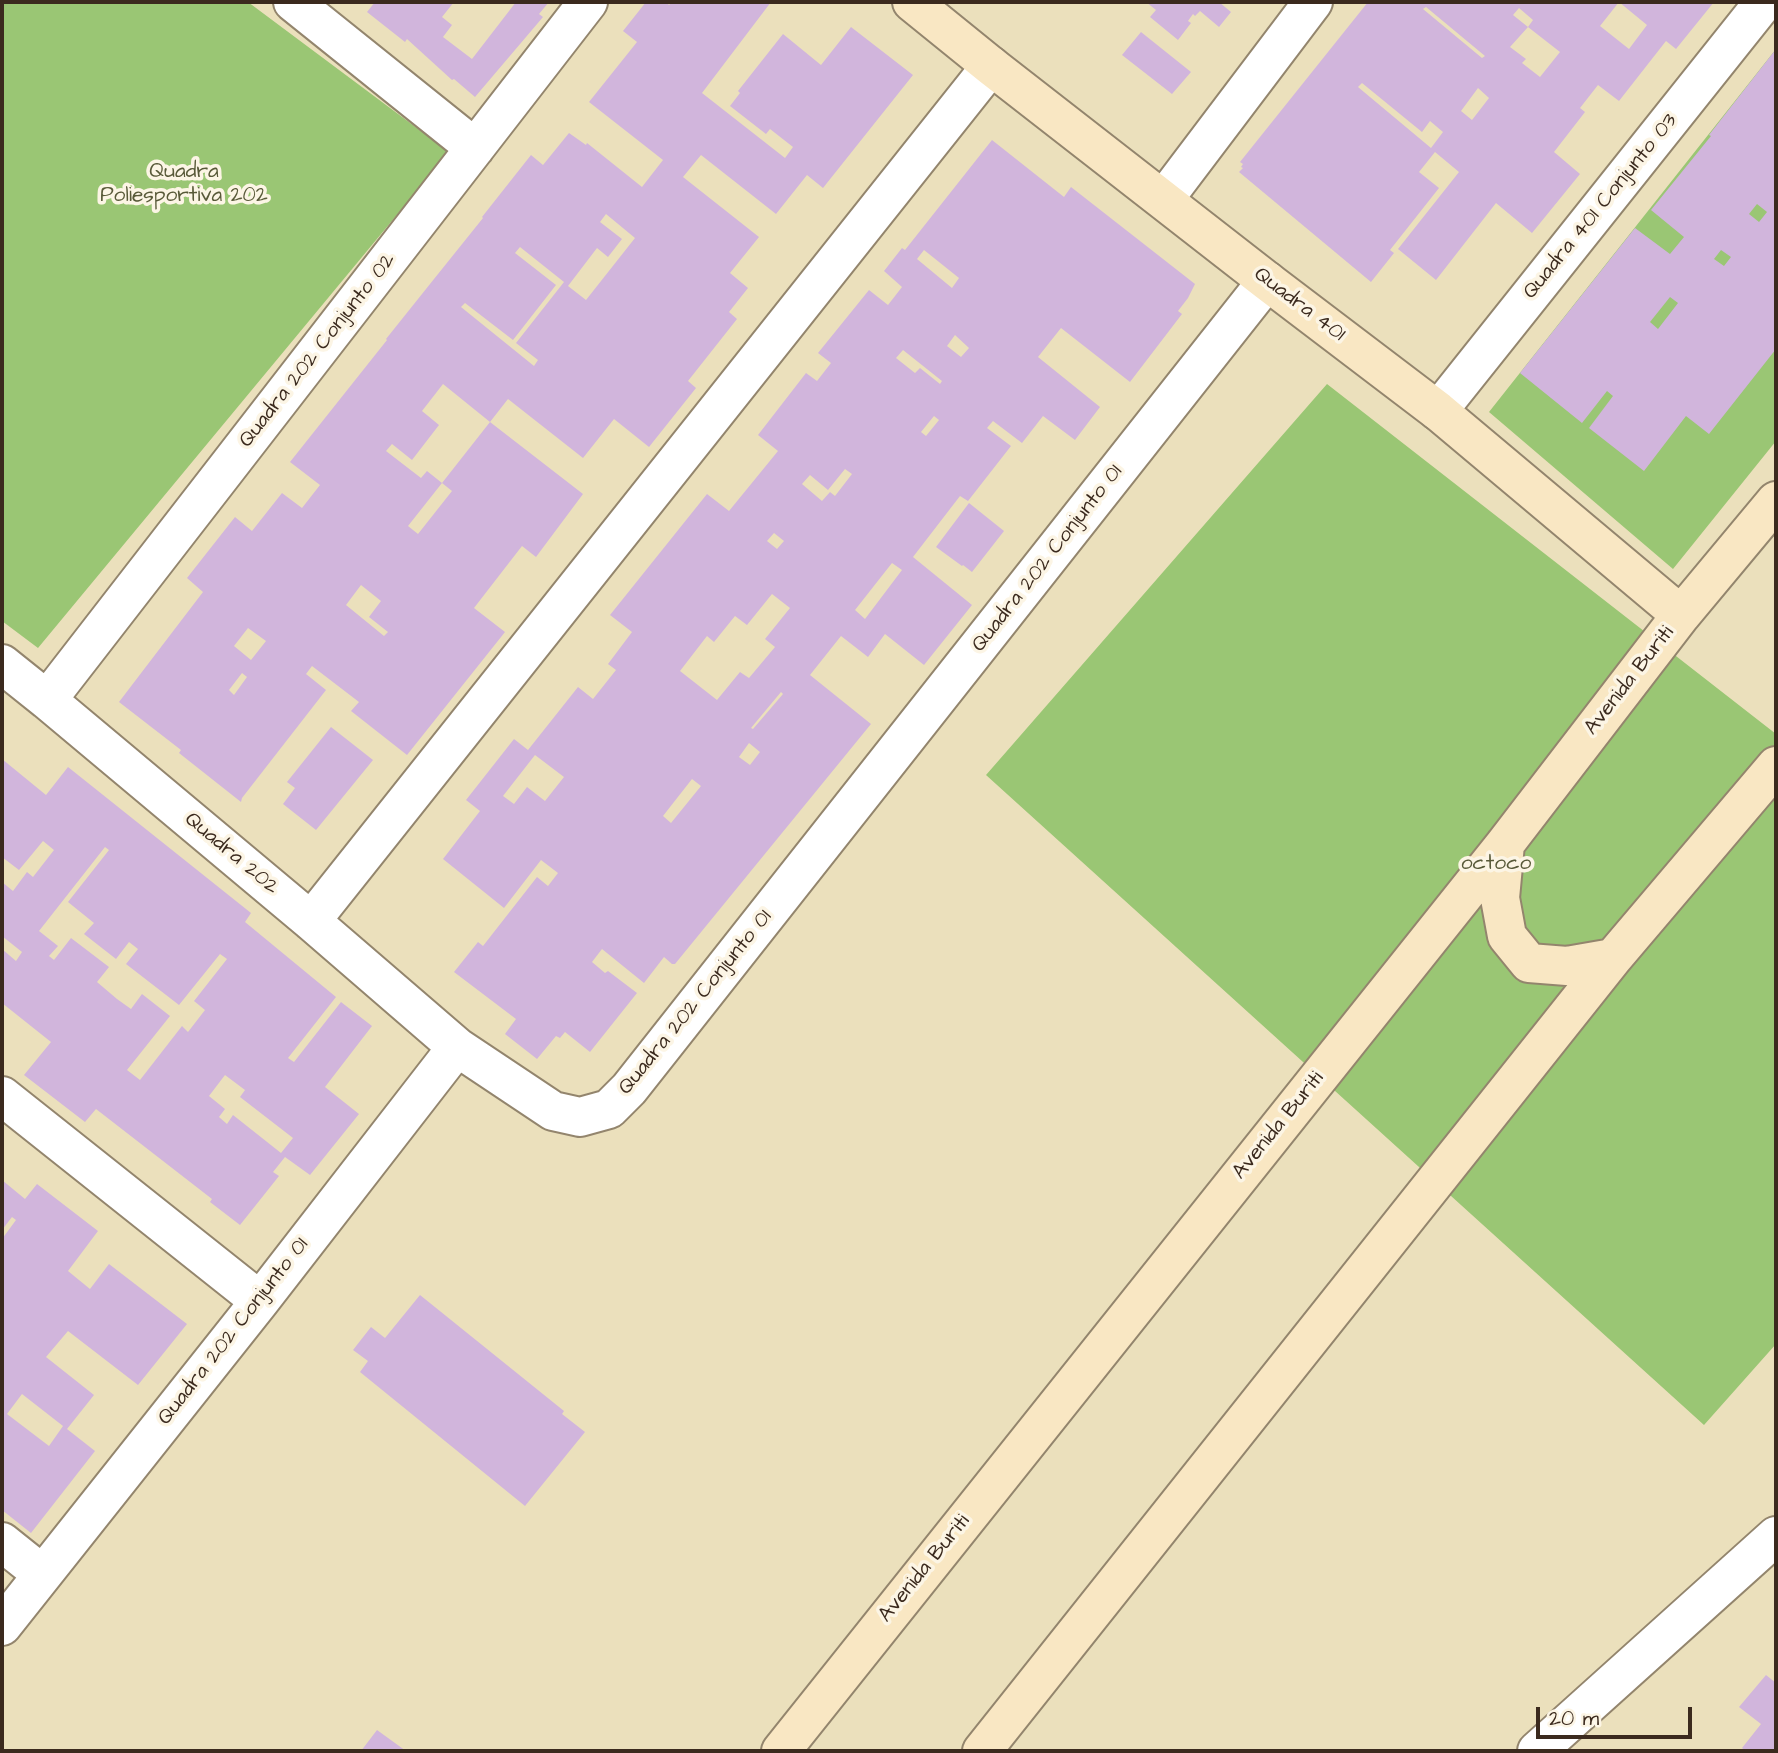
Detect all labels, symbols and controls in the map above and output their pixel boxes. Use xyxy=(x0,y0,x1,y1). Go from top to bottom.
street label: Quadra 401 Conjunto 03 xyxy=(1518,109,1684,305)
park label: Quadra Poliesportiva 202 xyxy=(100,160,268,210)
street label: Quadra 202 Conjunto 02 xyxy=(234,249,402,453)
street label: Quadra 401 xyxy=(1248,262,1350,348)
street label: Quadra 202 Conjunto 01 xyxy=(967,461,1129,657)
street label: Avenida Buriti xyxy=(1580,622,1680,740)
street label: Quadra 202 xyxy=(179,807,283,901)
park label: octoco xyxy=(1461,852,1531,878)
street label: Quadra 202 Conjunto 01 xyxy=(614,906,778,1100)
street label: Avenida Buriti xyxy=(1228,1067,1330,1185)
street label: Quadra 202 Conjunto 01 xyxy=(153,1234,315,1430)
street label: Avenida Buriti xyxy=(874,1510,976,1628)
scale bar xyxy=(1540,1694,1696,1738)
text: 20 m xyxy=(1549,1704,1599,1733)

